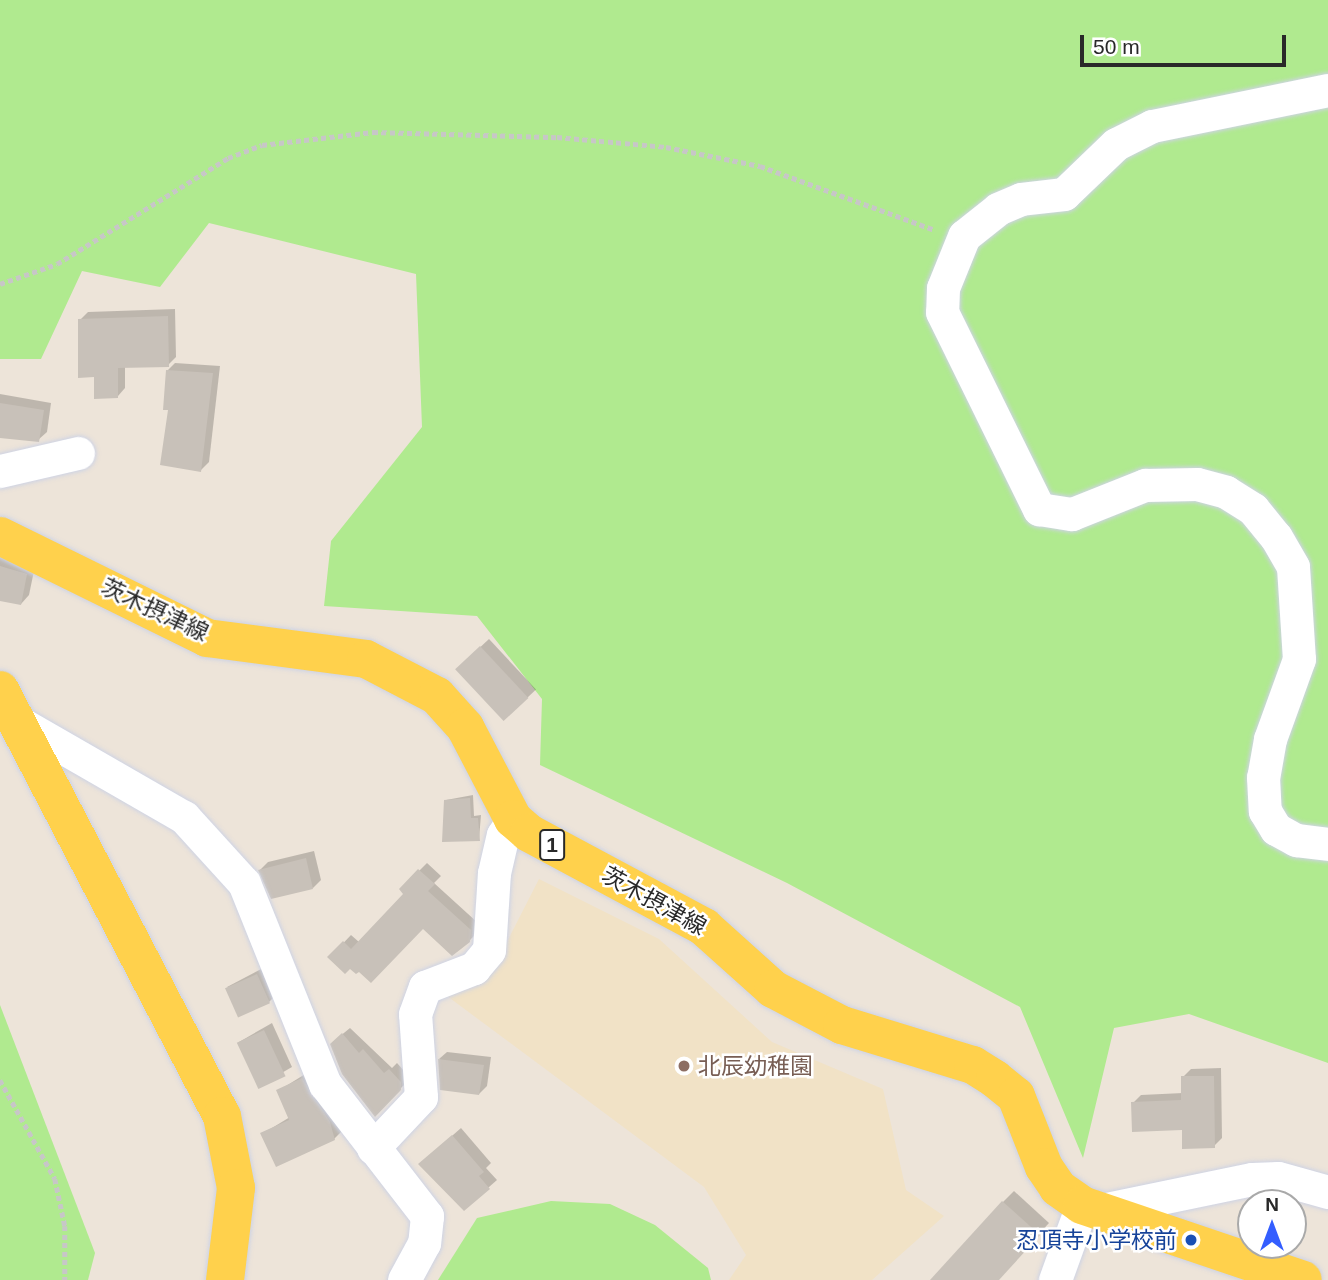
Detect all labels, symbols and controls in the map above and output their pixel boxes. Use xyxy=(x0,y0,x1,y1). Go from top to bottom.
scale bar xyxy=(1083,21,1290,65)
text: 50 m xyxy=(1093,35,1140,58)
street label: 茨木摂津線 xyxy=(97,573,213,647)
road number: 1 xyxy=(538,828,566,862)
street label: 茨木摂津線 xyxy=(597,861,711,941)
place label: 北辰幼稚園 xyxy=(698,1052,813,1080)
marker: 北辰幼稚園 xyxy=(676,1058,692,1074)
north arrow xyxy=(1237,1189,1307,1259)
text: N xyxy=(1265,1194,1279,1215)
place label: 忍頂寺小学校前 xyxy=(1016,1226,1177,1254)
marker: 忍頂寺小学校前 xyxy=(1183,1232,1199,1248)

